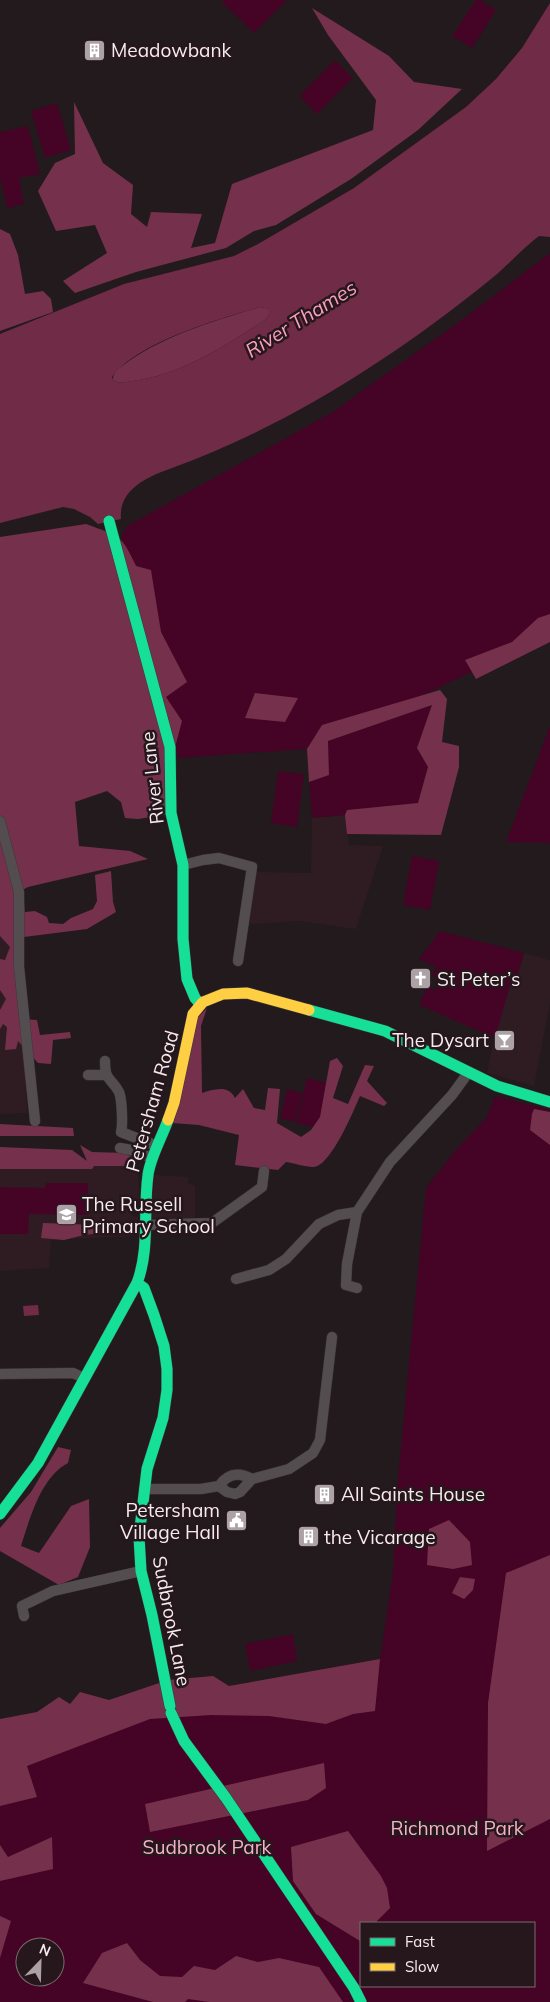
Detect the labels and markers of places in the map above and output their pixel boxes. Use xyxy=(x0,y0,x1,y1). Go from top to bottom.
building icon: Meadowbank xyxy=(83,38,107,62)
place label: Meadowbank xyxy=(111,38,232,62)
church icon: St Peter’s xyxy=(409,967,433,991)
place label: St Peter’s xyxy=(437,967,520,991)
place label: The Dysart xyxy=(392,1028,489,1052)
bar icon: The Dysart xyxy=(493,1028,517,1052)
place label: The Russell Primary School xyxy=(82,1192,215,1238)
school or university icon: The Russell Primary School xyxy=(54,1203,78,1227)
building icon: All Saints House xyxy=(313,1482,337,1506)
place label: All Saints House xyxy=(341,1482,485,1506)
place label: Petersham Village Hall xyxy=(120,1498,220,1544)
public building icon: Petersham Village Hall xyxy=(224,1509,248,1533)
building icon: the Vicarage xyxy=(296,1525,320,1549)
place label: the Vicarage xyxy=(324,1525,436,1549)

